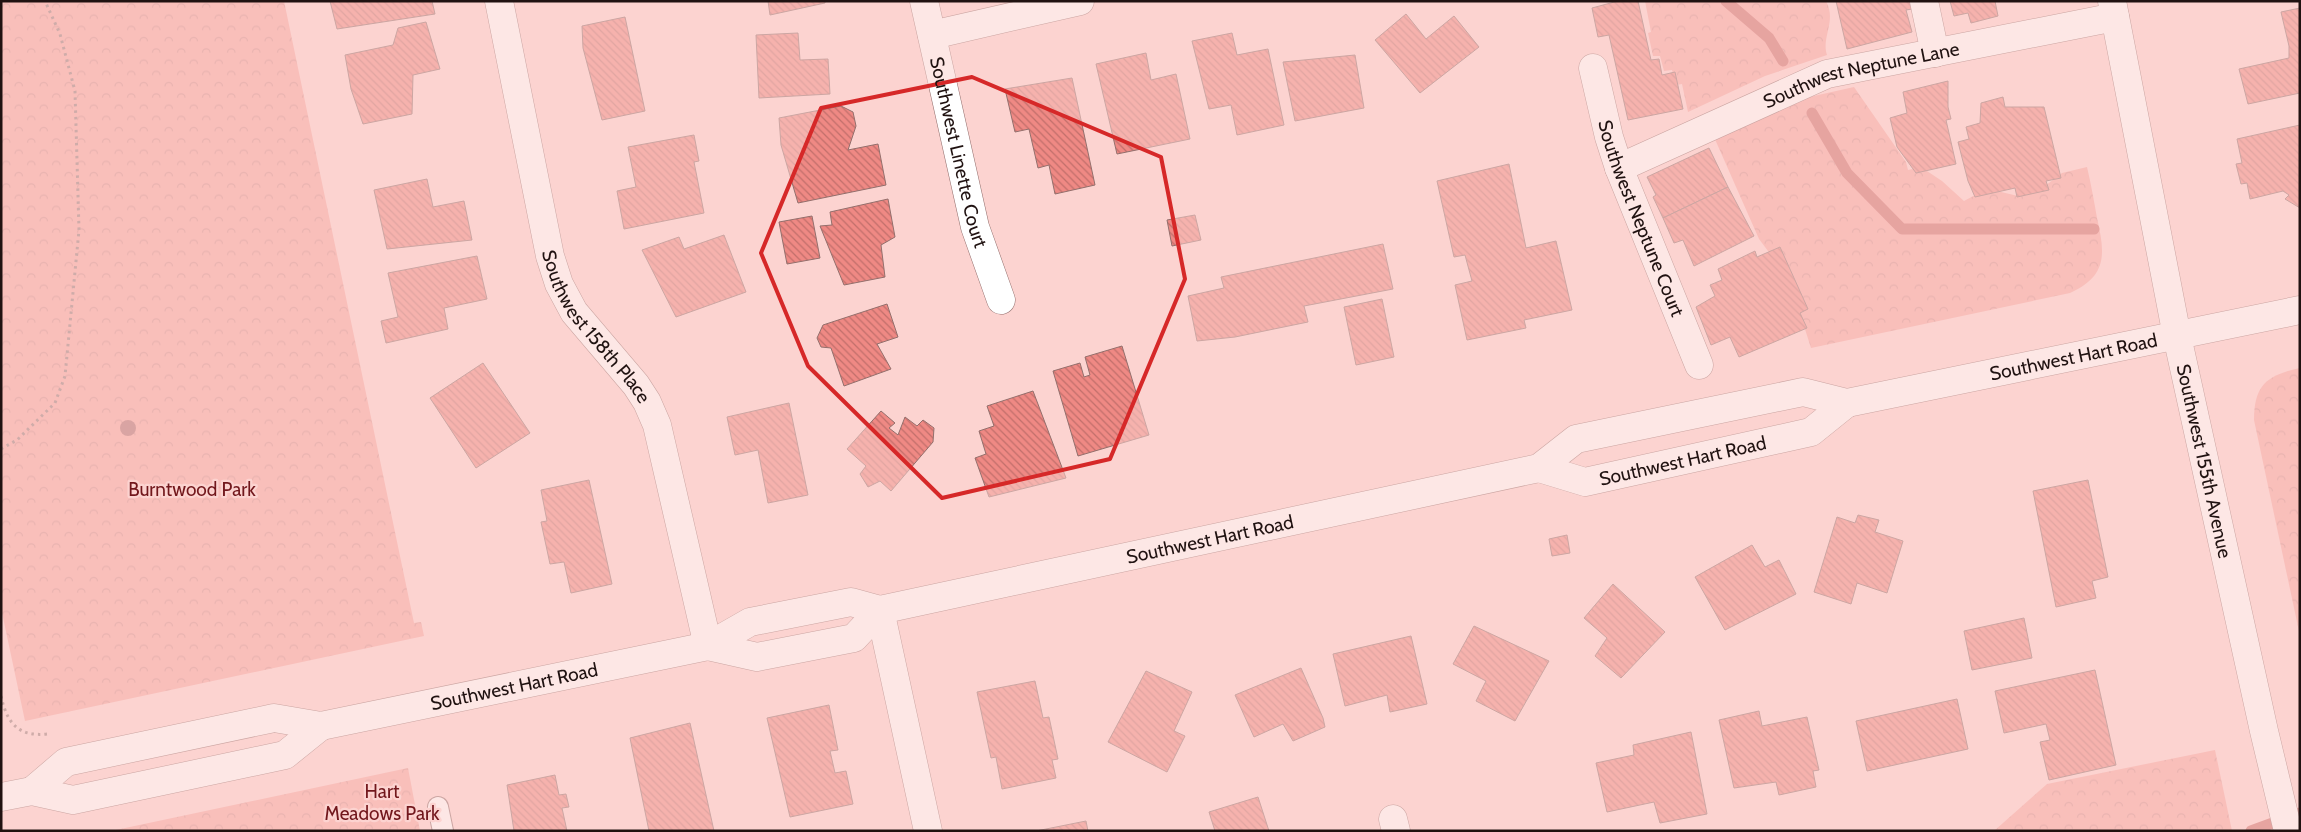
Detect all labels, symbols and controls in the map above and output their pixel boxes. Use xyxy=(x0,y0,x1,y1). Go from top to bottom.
street label: Southwest Neptune Lane xyxy=(1760,37,1961,113)
street label: Southwest Linette Court xyxy=(925,55,993,251)
street label: Southwest Neptune Court xyxy=(1593,118,1689,320)
street label: Southwest 158th Place xyxy=(537,248,656,408)
street label: Southwest Hart Road xyxy=(1988,329,2159,385)
street label: Southwest 155th Avenue xyxy=(2172,362,2237,561)
street label: Southwest Hart Road xyxy=(1597,431,1768,491)
park label: Burntwood Park xyxy=(128,478,256,501)
street label: Southwest Hart Road xyxy=(1124,510,1296,569)
street label: Southwest Hart Road xyxy=(428,658,600,715)
park label: Hart Meadows Park xyxy=(324,780,440,825)

